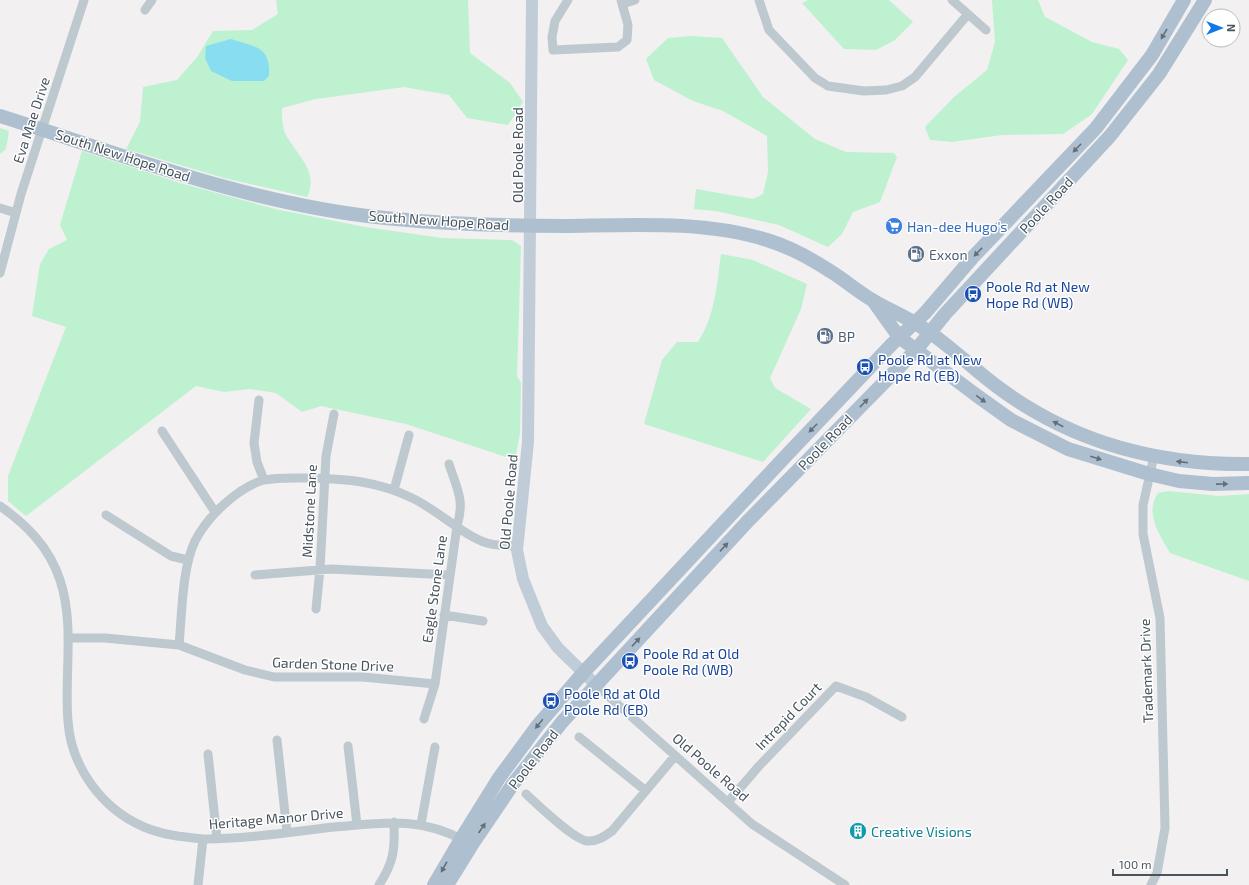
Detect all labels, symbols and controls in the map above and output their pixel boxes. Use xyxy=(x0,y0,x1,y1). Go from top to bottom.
north arrow xyxy=(1201,8,1241,48)
text: N xyxy=(1225,24,1238,32)
one-way arrow xyxy=(1161,28,1168,40)
street label: Eva Mae Drive xyxy=(9,75,53,165)
street label: Old Poole Road xyxy=(509,107,526,203)
street label: South New Hope Road xyxy=(54,125,192,185)
one-way arrow xyxy=(1073,143,1082,153)
street label: Poole Road xyxy=(1016,173,1076,237)
street label: South New Hope Road xyxy=(368,207,510,233)
supermarket icon: Han-dee Hugo's xyxy=(884,216,904,236)
place label: Han-dee Hugo's xyxy=(907,218,1007,235)
fuel station icon: Exxon xyxy=(906,244,926,264)
place label: Exxon xyxy=(929,246,968,263)
one-way arrow xyxy=(973,247,983,257)
place label: Poole Rd at New Hope Rd (WB) xyxy=(986,278,1090,311)
bus stop icon: Poole Rd at New Hope Rd (WB) xyxy=(963,284,983,304)
fuel station icon: BP xyxy=(815,326,835,346)
place label: BP xyxy=(838,328,855,345)
place label: Poole Rd at New Hope Rd (EB) xyxy=(878,351,982,384)
bus stop icon: Poole Rd at New Hope Rd (EB) xyxy=(855,357,875,377)
one-way arrow xyxy=(975,394,986,403)
one-way arrow xyxy=(859,398,869,408)
street label: Poole Road xyxy=(794,411,856,473)
one-way arrow xyxy=(1052,421,1064,427)
one-way arrow xyxy=(808,423,817,433)
street label: Old Poole Road xyxy=(495,454,521,550)
one-way arrow xyxy=(1090,455,1102,461)
one-way arrow xyxy=(1176,458,1188,465)
street label: Midstone Lane xyxy=(298,464,320,558)
one-way arrow xyxy=(1216,481,1229,487)
street label: Eagle Stone Lane xyxy=(418,534,450,644)
one-way arrow xyxy=(720,541,729,552)
street label: Trademark Drive xyxy=(1136,618,1156,724)
one-way arrow xyxy=(631,637,641,647)
place label: Poole Rd at Old Poole Rd (WB) xyxy=(643,645,739,678)
bus stop icon: Poole Rd at Old Poole Rd (WB) xyxy=(620,651,640,671)
street label: Garden Stone Drive xyxy=(272,653,394,675)
street label: Intrepid Court xyxy=(751,679,825,753)
place label: Poole Rd at Old Poole Rd (EB) xyxy=(564,685,660,718)
bus stop icon: Poole Rd at Old Poole Rd (EB) xyxy=(541,691,561,711)
one-way arrow xyxy=(535,718,544,729)
street label: Poole Road xyxy=(504,726,562,792)
street label: Old Poole Road xyxy=(669,729,753,805)
street label: Heritage Manor Drive xyxy=(208,804,344,832)
building icon: Creative Visions xyxy=(848,821,868,841)
one-way arrow xyxy=(478,823,486,833)
place label: Creative Visions xyxy=(871,823,972,840)
scale bar xyxy=(1113,851,1227,877)
text: 100 m xyxy=(1119,857,1151,871)
one-way arrow xyxy=(441,861,448,873)

